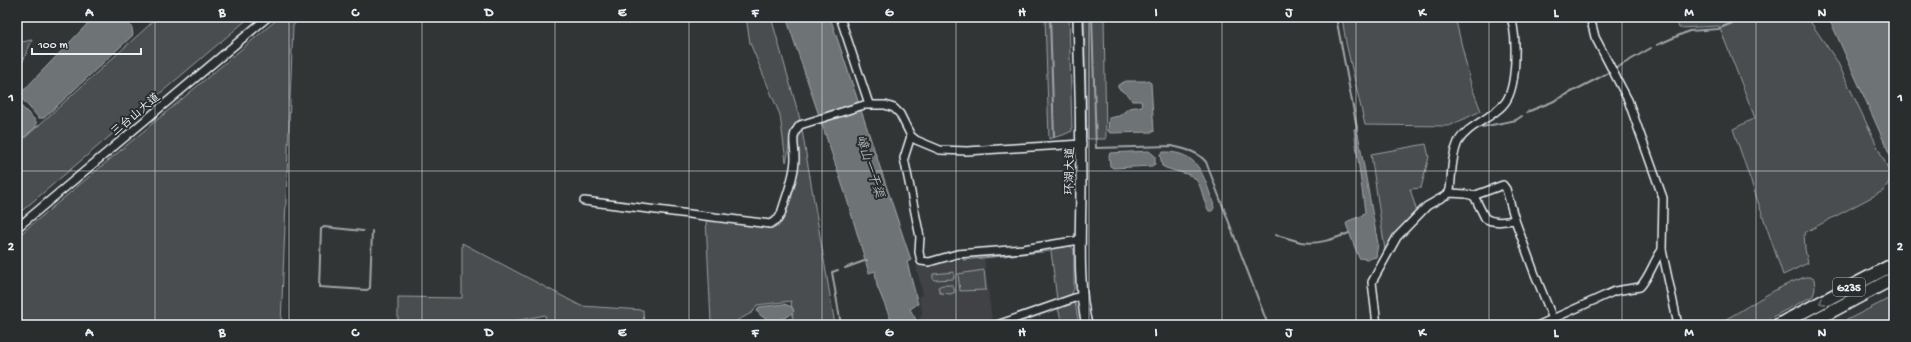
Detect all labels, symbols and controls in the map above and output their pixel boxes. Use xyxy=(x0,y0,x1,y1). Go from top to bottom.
text: A xyxy=(84,6,94,21)
text: B xyxy=(218,6,227,21)
text: C xyxy=(350,6,360,21)
text: D xyxy=(484,6,494,21)
text: E xyxy=(618,6,627,21)
text: F xyxy=(751,6,760,21)
text: G xyxy=(885,6,894,21)
text: H xyxy=(1018,6,1026,21)
text: I xyxy=(1154,6,1158,21)
text: J xyxy=(1285,6,1294,21)
text: K xyxy=(1417,6,1427,21)
text: L xyxy=(1554,6,1560,21)
text: M xyxy=(1684,6,1694,21)
text: N xyxy=(1818,6,1827,21)
scale bar xyxy=(32,30,141,56)
text: 100 m xyxy=(37,39,68,53)
street label: 三台山大道 xyxy=(108,90,164,140)
text: 1 xyxy=(7,91,14,106)
text: 1 xyxy=(1896,91,1903,106)
water label: 嶂山一干渠 xyxy=(851,133,887,201)
street label: 环湖大道 xyxy=(1063,147,1078,195)
text: 2 xyxy=(8,240,15,255)
text: 2 xyxy=(1897,240,1904,255)
road number: G235 xyxy=(1833,278,1865,296)
one-way arrow xyxy=(1819,297,1826,304)
text: A xyxy=(84,326,94,341)
text: B xyxy=(218,326,227,341)
text: C xyxy=(350,326,360,341)
text: D xyxy=(484,326,494,341)
text: E xyxy=(618,326,627,341)
text: F xyxy=(751,326,760,341)
text: G xyxy=(885,326,894,341)
text: H xyxy=(1018,326,1026,341)
text: I xyxy=(1154,326,1158,341)
text: J xyxy=(1285,326,1294,341)
text: K xyxy=(1417,326,1427,341)
text: L xyxy=(1554,326,1560,341)
text: M xyxy=(1684,326,1694,341)
text: N xyxy=(1818,326,1827,341)

